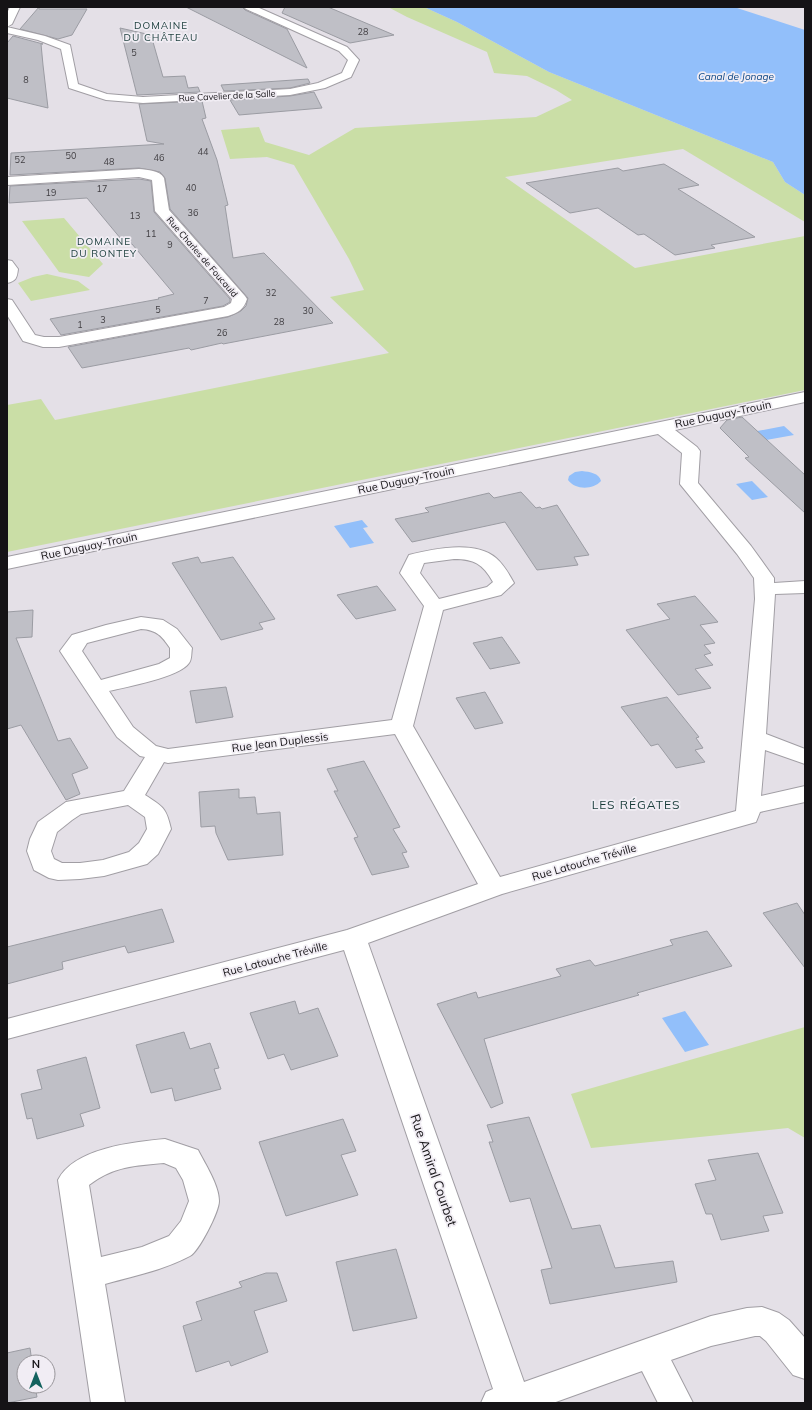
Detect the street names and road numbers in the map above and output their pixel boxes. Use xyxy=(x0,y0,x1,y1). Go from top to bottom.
street label: Rue Cavelier de la Salle xyxy=(178,87,276,104)
street label: Rue Charles de Foucauld xyxy=(164,214,240,299)
street label: Rue Duguay-Trouin xyxy=(674,397,772,431)
street label: Rue Duguay-Trouin xyxy=(357,463,455,497)
street label: Rue Duguay-Trouin xyxy=(40,529,138,563)
street label: Rue Jean Duplessis xyxy=(231,729,329,755)
street label: Rue Latouche Tréville xyxy=(530,840,638,884)
street label: Rue Latouche Tréville xyxy=(221,938,329,980)
street label: Rue Amiral Courbet xyxy=(407,1112,461,1229)

